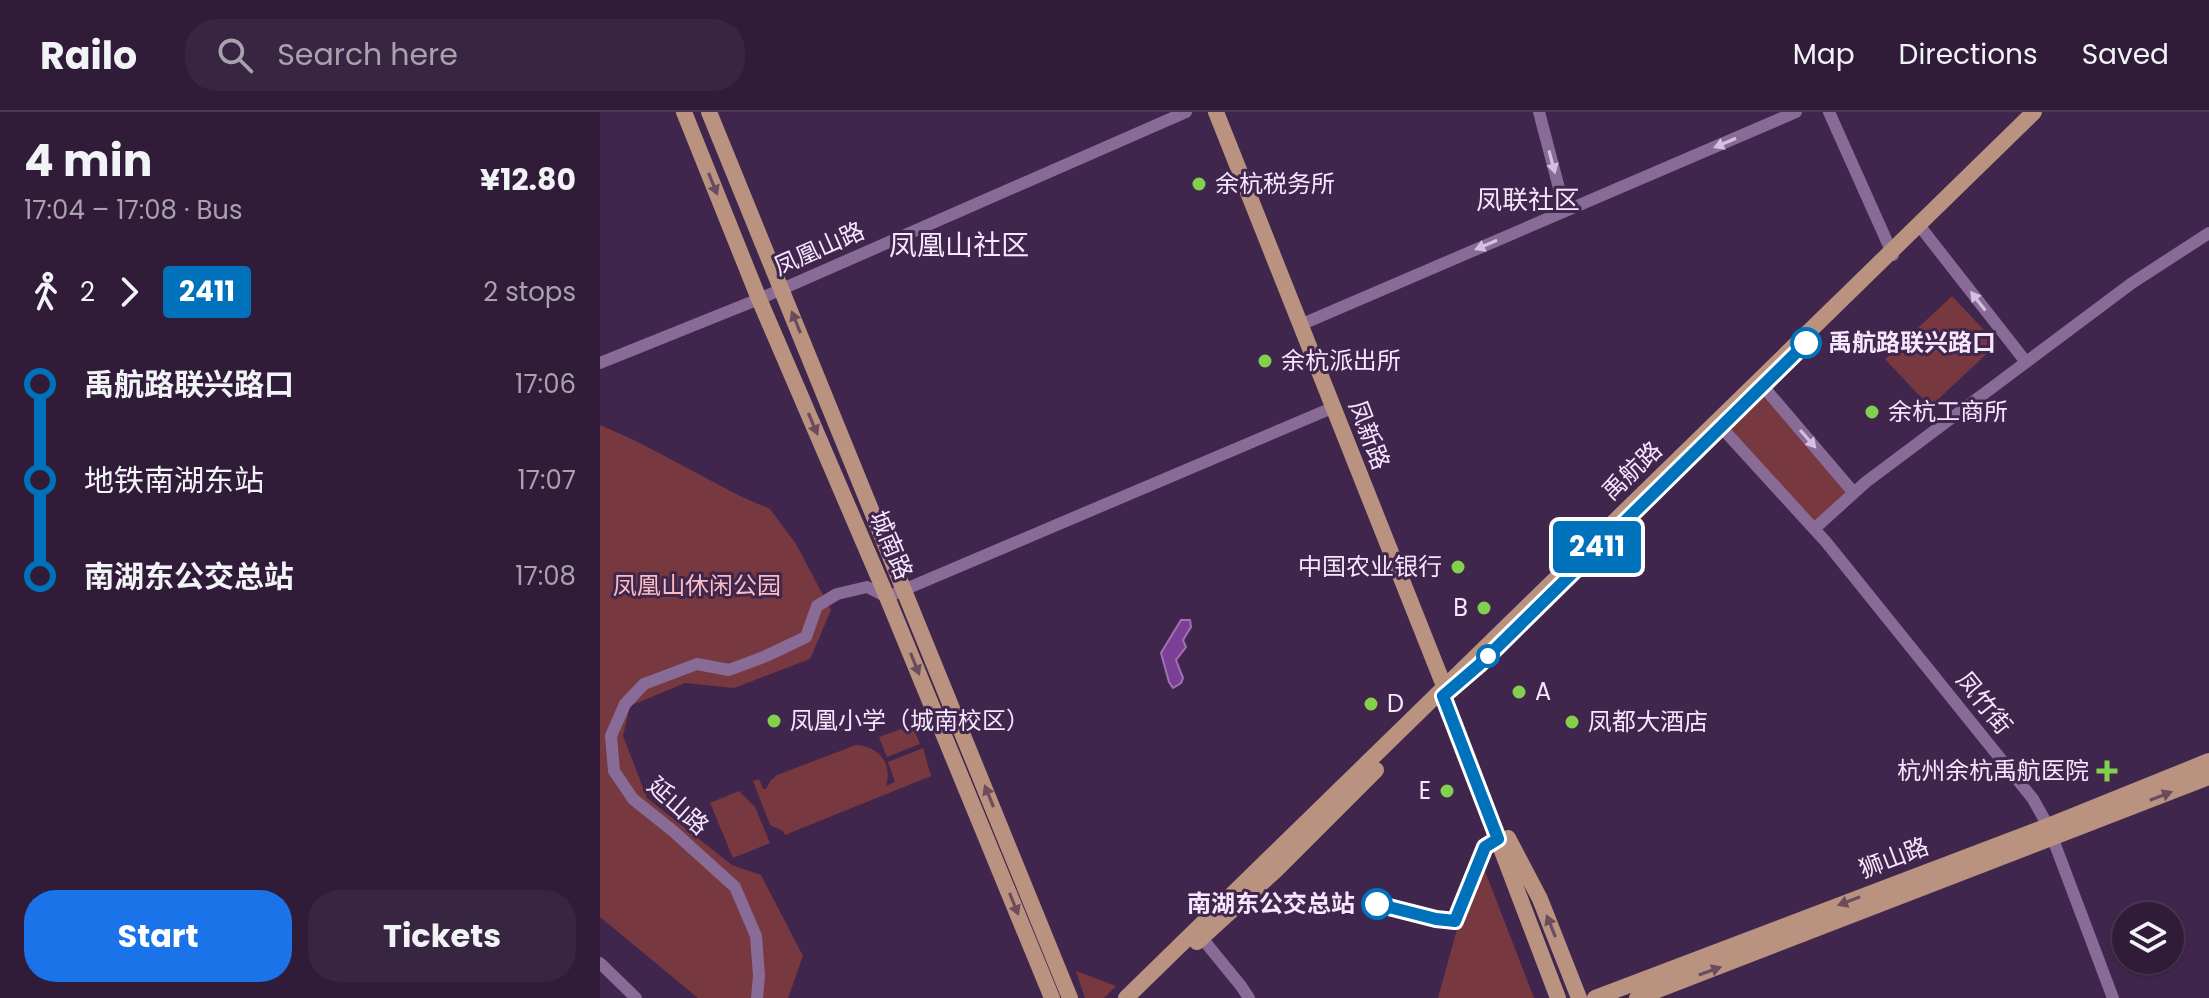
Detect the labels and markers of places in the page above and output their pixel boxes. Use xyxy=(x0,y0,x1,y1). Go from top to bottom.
place label: 余杭税务所 xyxy=(1215,167,1335,200)
marker: 余杭税务所 xyxy=(1190,175,1208,193)
place label: 禹航路联兴路口 xyxy=(1828,326,1996,359)
marker: 禹航路联兴路口 xyxy=(1791,328,1821,358)
place label: 余杭派出所 xyxy=(1281,344,1401,377)
marker: 余杭派出所 xyxy=(1256,352,1274,370)
place label: 余杭工商所 xyxy=(1888,395,2008,428)
marker: 余杭工商所 xyxy=(1863,403,1881,421)
place label: 中国农业银行 xyxy=(1298,550,1442,583)
marker: 中国农业银行 xyxy=(1449,558,1467,576)
place label: B xyxy=(1453,591,1468,624)
marker: B xyxy=(1475,599,1493,617)
unlabelled marker xyxy=(1477,645,1499,667)
place label: A xyxy=(1535,675,1551,708)
marker: A xyxy=(1510,683,1528,701)
place label: D xyxy=(1387,687,1404,720)
marker: D xyxy=(1362,695,1380,713)
place label: 凤凰小学（城南校区） xyxy=(790,704,1030,737)
place label: 凤都大酒店 xyxy=(1588,705,1708,738)
marker: 凤凰小学（城南校区） xyxy=(765,712,783,730)
marker: 凤都大酒店 xyxy=(1563,713,1581,731)
place label: 杭州余杭禹航医院 xyxy=(1897,754,2089,787)
marker: 杭州余杭禹航医院 xyxy=(2096,760,2118,782)
place label: E xyxy=(1419,774,1431,807)
marker: E xyxy=(1438,782,1456,800)
place label: 南湖东公交总站 xyxy=(1187,887,1355,920)
marker: 南湖东公交总站 xyxy=(1362,889,1392,919)

